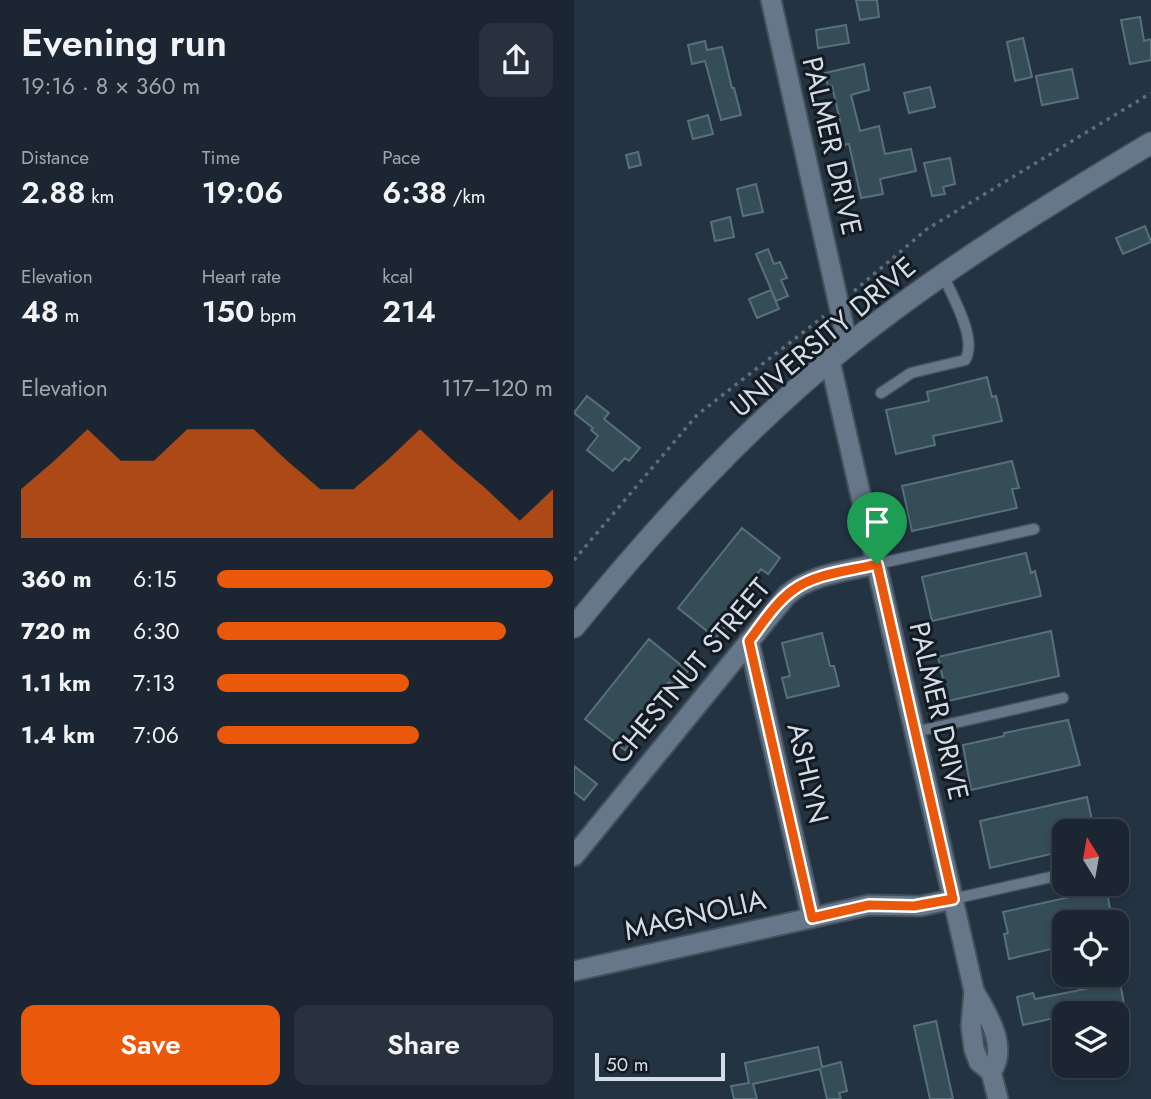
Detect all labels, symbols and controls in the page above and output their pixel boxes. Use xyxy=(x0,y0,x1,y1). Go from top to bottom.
text: Evening run xyxy=(21,15,227,70)
button: share xyxy=(479,23,553,97)
street label: PALMER DRIVE xyxy=(792,53,872,239)
text: 19:16 · 8 × 360 m xyxy=(21,69,200,103)
text: Distance xyxy=(21,144,89,171)
text: Time xyxy=(202,144,240,171)
text: Pace xyxy=(382,144,420,171)
text: 2.88 xyxy=(21,171,85,214)
text: 19:06 xyxy=(202,171,284,214)
text: 6:38 xyxy=(382,171,447,214)
text: km xyxy=(85,183,114,210)
text: /km xyxy=(447,183,486,210)
street label: UNIVERSITY DRIVE xyxy=(721,247,925,427)
text: Elevation xyxy=(21,263,93,290)
text: Heart rate xyxy=(202,263,281,290)
text: kcal xyxy=(382,263,413,290)
text: 48 xyxy=(21,290,59,333)
text: 150 xyxy=(202,290,254,333)
text: 214 xyxy=(382,290,436,333)
text: m xyxy=(59,302,79,329)
text: bpm xyxy=(254,302,296,329)
text: Elevation xyxy=(21,371,108,405)
text: 117–120 m xyxy=(441,371,553,405)
pin xyxy=(847,492,907,564)
icon: arrive xyxy=(858,503,896,541)
text: 360 m xyxy=(21,562,92,596)
text: 6:15 xyxy=(133,562,176,596)
street label: CHESTNUT STREET xyxy=(600,569,780,773)
text: 720 m xyxy=(21,614,91,648)
text: 6:30 xyxy=(133,614,180,648)
street label: PALMER DRIVE xyxy=(899,618,979,804)
text: 1.1 km xyxy=(21,666,91,700)
text: 7:13 xyxy=(133,666,175,700)
text: 1.4 km xyxy=(21,718,95,752)
text: 7:06 xyxy=(133,718,179,752)
street label: ASHLYN xyxy=(777,719,839,827)
north arrow xyxy=(1052,819,1129,896)
map controls xyxy=(1052,819,1129,1078)
street label: MAGNOLIA xyxy=(620,879,770,951)
button: locate xyxy=(1052,910,1129,987)
button: layers xyxy=(1052,1001,1129,1078)
button: Save xyxy=(21,1005,280,1085)
button: Share xyxy=(294,1005,553,1085)
scale bar xyxy=(595,1050,724,1082)
text: 50 m xyxy=(606,1051,649,1078)

